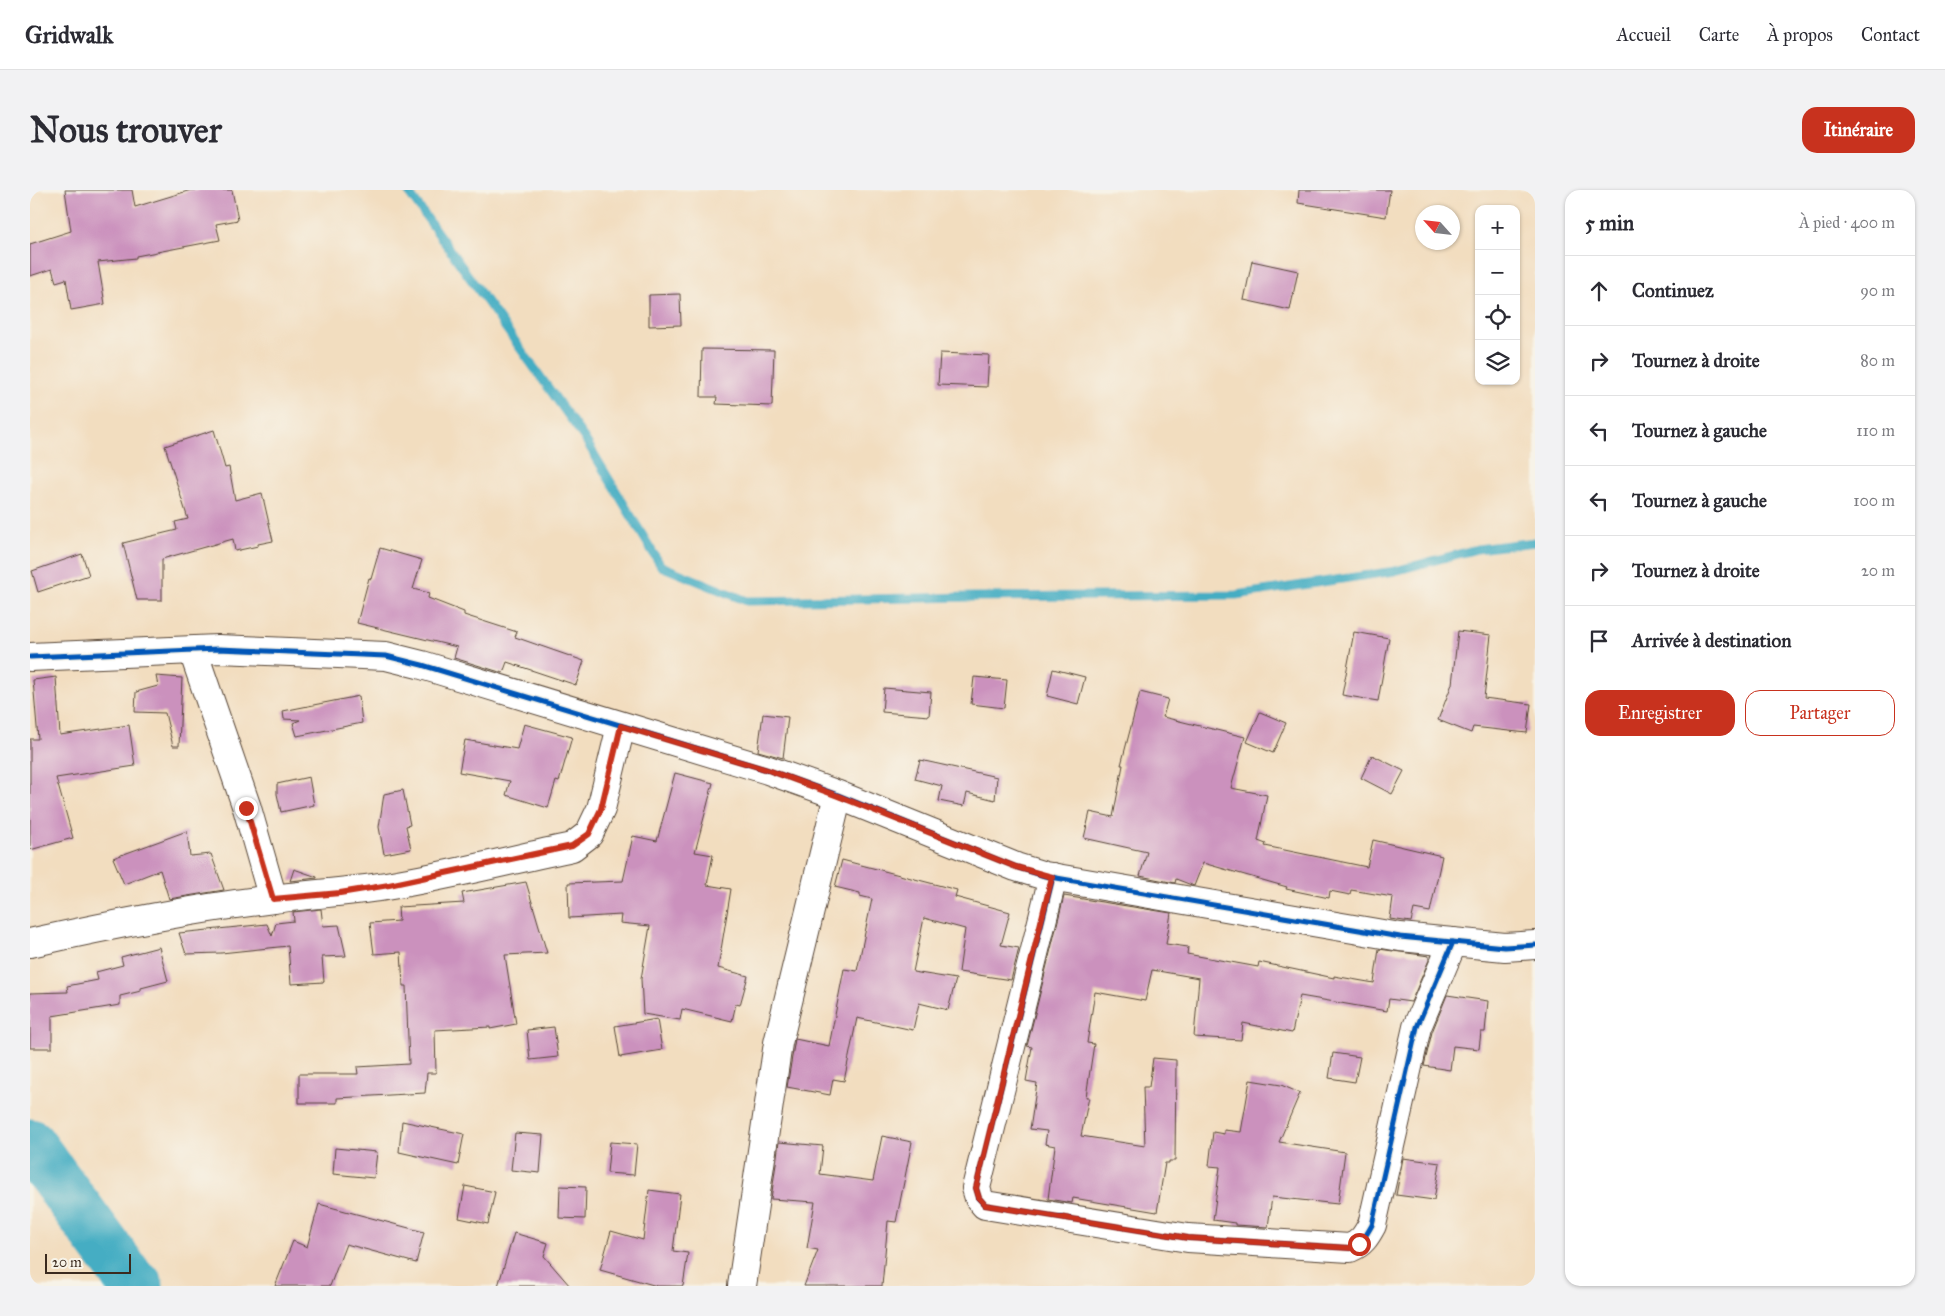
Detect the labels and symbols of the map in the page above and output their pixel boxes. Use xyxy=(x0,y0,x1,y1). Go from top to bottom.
north arrow xyxy=(1415,205,1460,250)
route end xyxy=(235,797,258,820)
route start xyxy=(1348,1233,1371,1256)
scale bar xyxy=(45,1251,131,1274)

